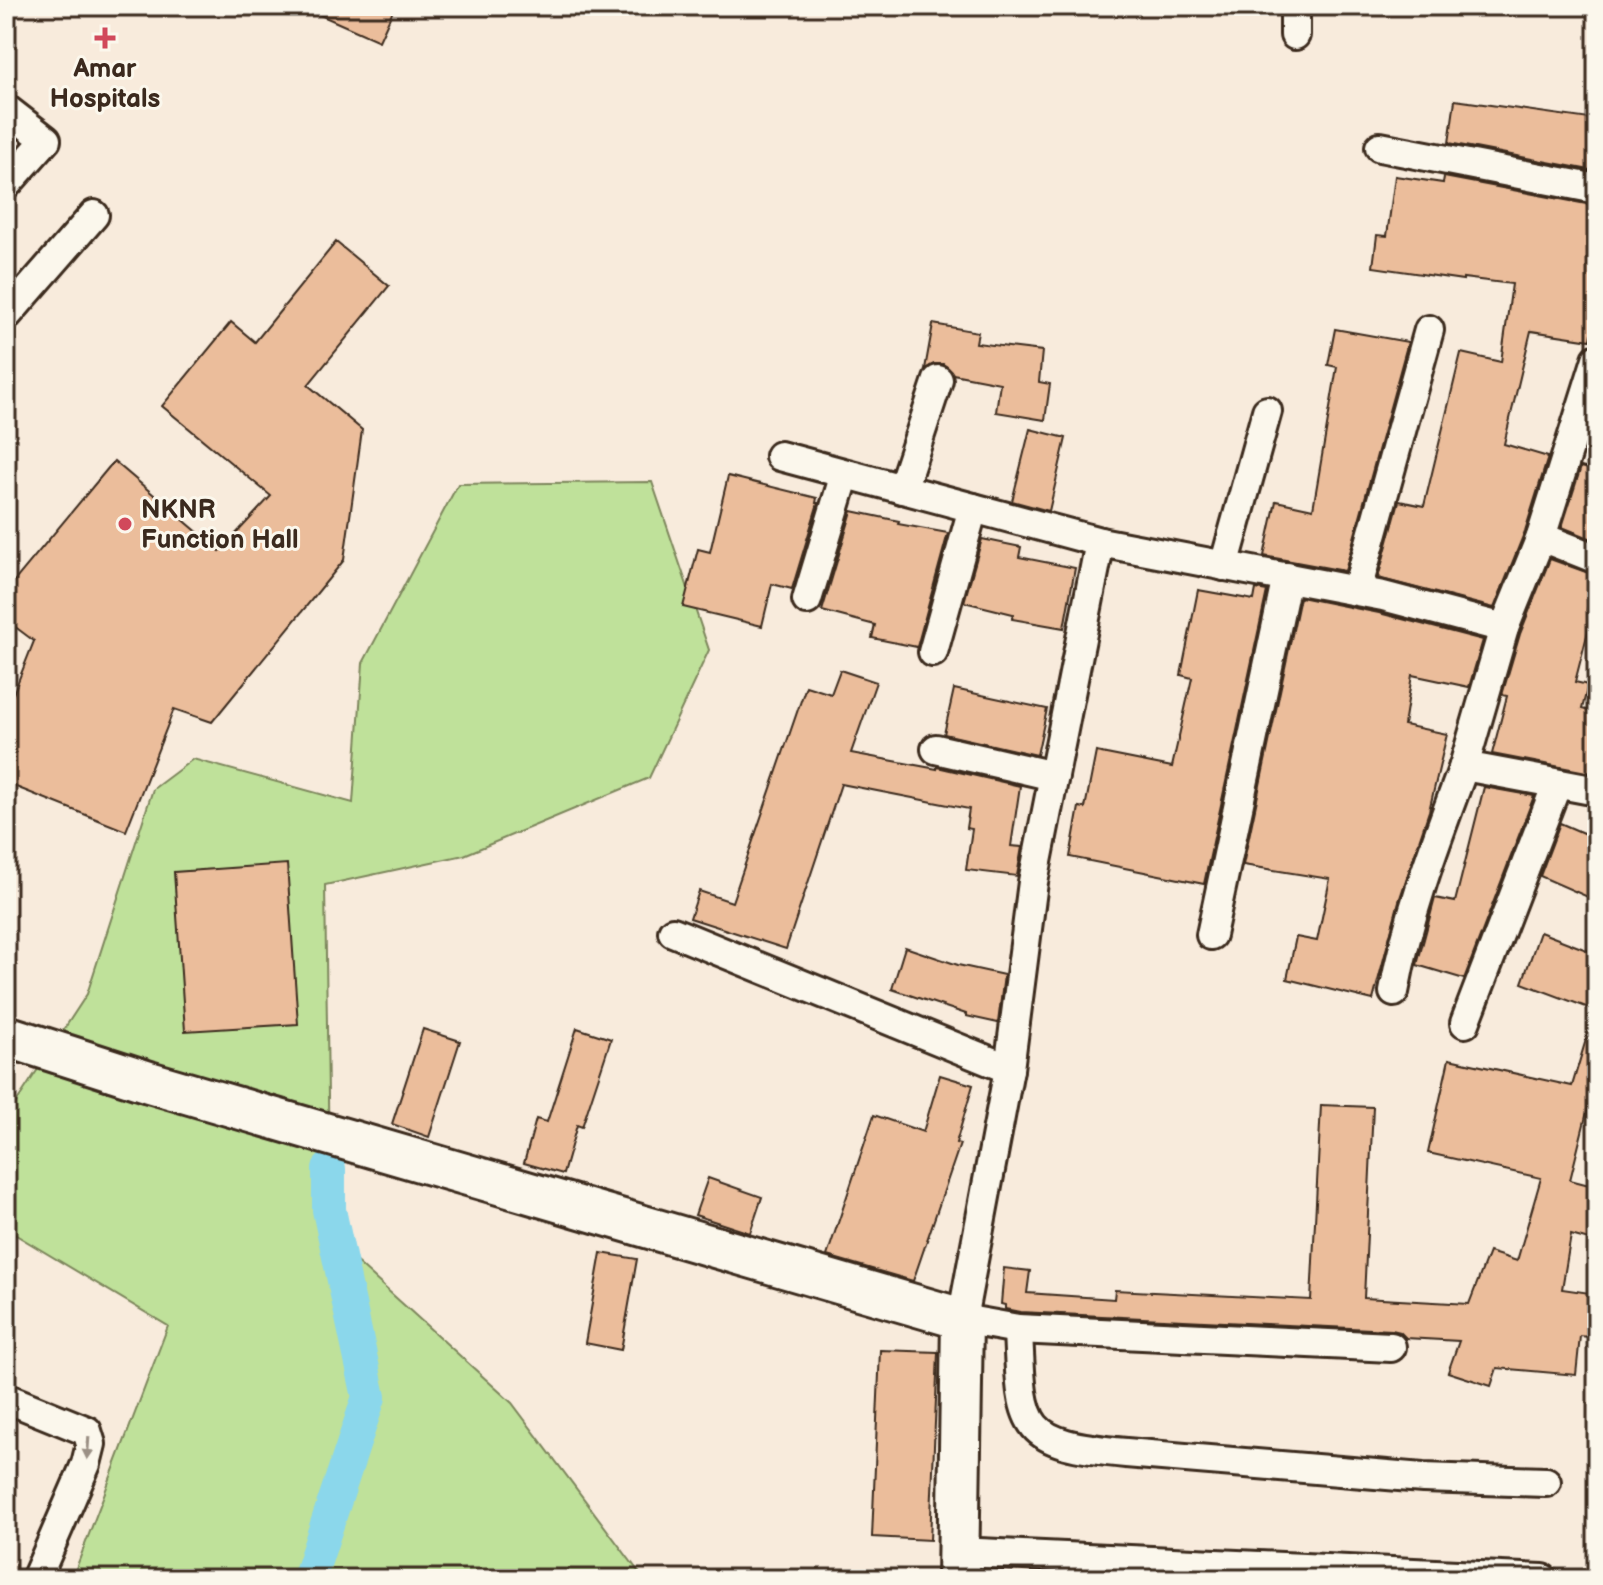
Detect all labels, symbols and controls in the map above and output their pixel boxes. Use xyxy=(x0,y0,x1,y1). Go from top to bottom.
marker: Amar Hospitals xyxy=(94,27,116,49)
place label: Amar Hospitals xyxy=(50,54,161,115)
place label: NKNR Function Hall xyxy=(141,495,299,556)
marker: NKNR Function Hall xyxy=(116,515,134,533)
one-way arrow xyxy=(81,1436,94,1461)

